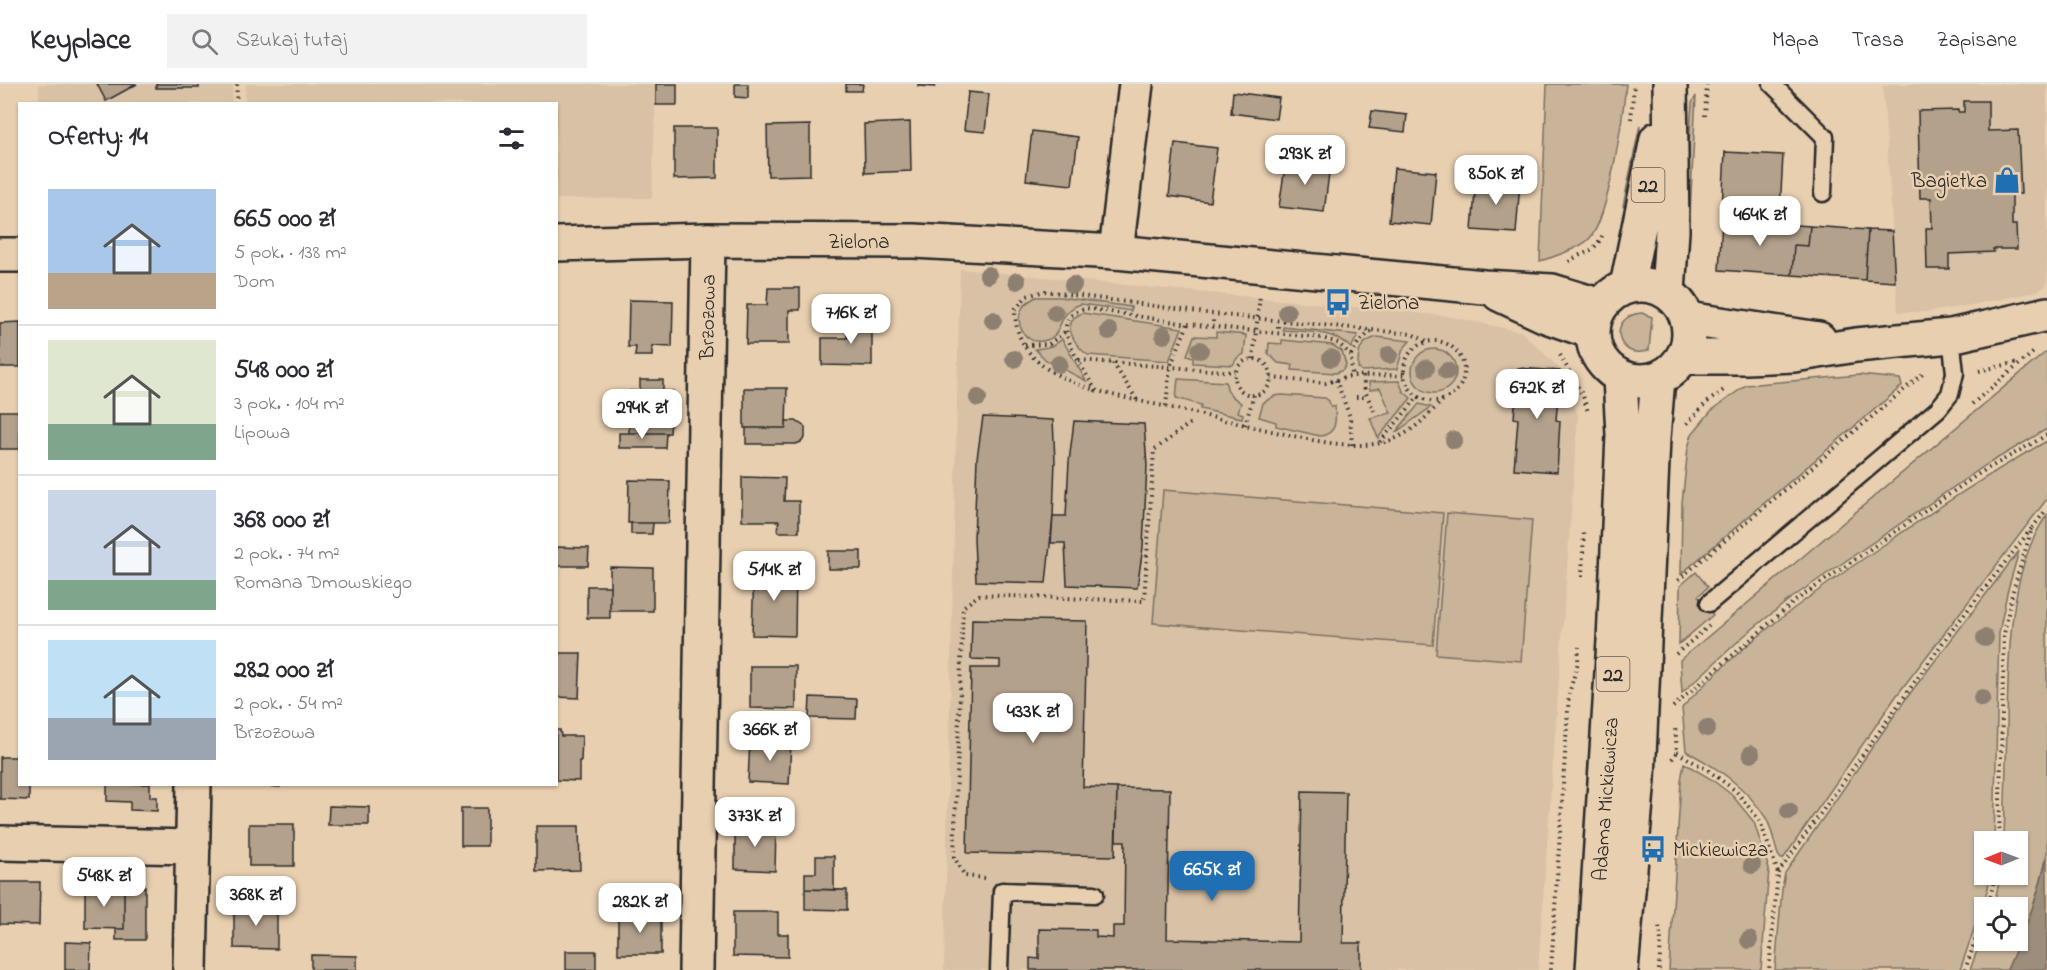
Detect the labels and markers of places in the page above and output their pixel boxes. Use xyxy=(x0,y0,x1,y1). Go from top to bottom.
pin: 293K zł xyxy=(1250,135,1360,186)
pin: 850K zł xyxy=(1441,155,1551,206)
shop icon: Bagietka xyxy=(1992,165,2022,195)
place label: Bagietka xyxy=(1910,167,1987,199)
pin: 464K zł xyxy=(1705,196,1815,247)
bus stop icon: Zielona xyxy=(1323,287,1353,317)
place label: Zielona xyxy=(1358,289,1419,319)
pin: 716K zł xyxy=(796,294,906,345)
pin: 672K zł xyxy=(1482,369,1592,420)
pin: 294K zł xyxy=(587,389,697,440)
pin: 514K zł xyxy=(719,551,829,602)
pin: 433K zł xyxy=(978,693,1088,744)
pin: 366K zł xyxy=(715,711,825,762)
pin: 373K zł xyxy=(700,797,810,848)
bus stop icon: Mickiewicza xyxy=(1638,834,1668,864)
place label: Mickiewicza xyxy=(1673,836,1768,866)
pin: 665K zł xyxy=(1157,851,1267,902)
pin: 548K zł xyxy=(49,857,159,908)
pin: 368K zł xyxy=(201,876,311,927)
pin: 282K zł xyxy=(585,883,695,934)

